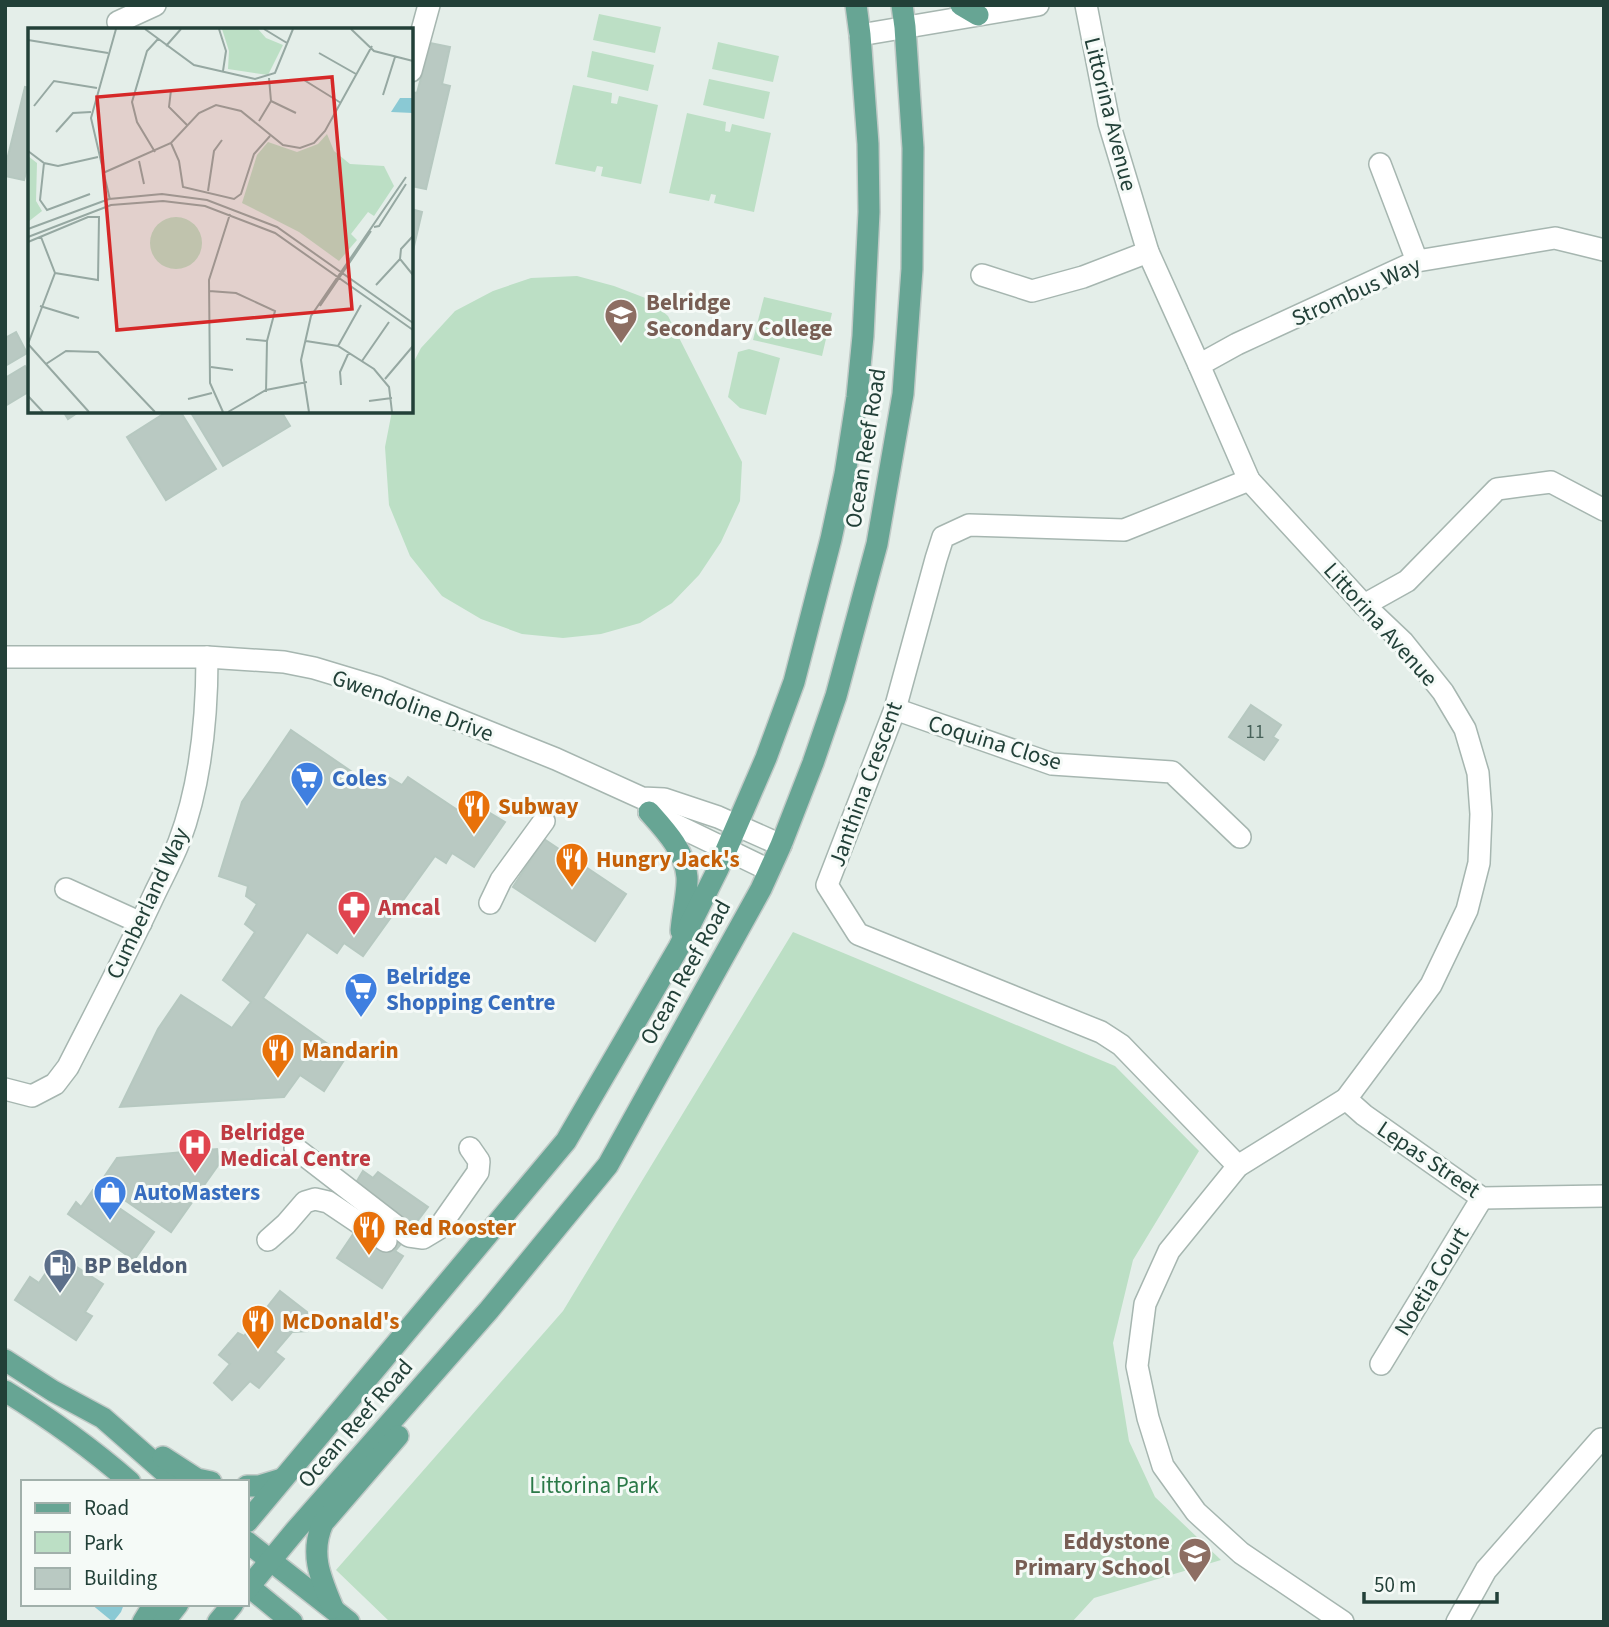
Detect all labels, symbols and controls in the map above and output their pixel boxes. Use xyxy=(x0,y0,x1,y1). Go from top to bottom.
inset map xyxy=(28,28,413,413)
street label: Littorina Avenue xyxy=(1075,34,1146,194)
street label: Strombus Way xyxy=(1286,248,1426,335)
place label: Belridge Secondary College xyxy=(646,286,833,345)
school or university icon: Belridge Secondary College xyxy=(602,296,640,345)
street label: Ocean Reef Road xyxy=(837,366,894,530)
street label: Littorina Avenue xyxy=(1316,555,1446,694)
street label: Gwendoline Drive xyxy=(327,661,498,750)
street label: Janthina Crescent xyxy=(820,697,911,871)
street label: Coquina Close xyxy=(924,707,1066,778)
house number: 11 xyxy=(1246,719,1264,746)
supermarket icon: Coles xyxy=(288,759,326,808)
place label: Coles xyxy=(332,762,387,795)
restaurant icon: Subway xyxy=(455,787,493,836)
place label: Subway xyxy=(498,790,579,823)
street label: Cumberland Way xyxy=(98,822,197,985)
restaurant icon: Hungry Jack's xyxy=(553,840,591,889)
place label: Hungry Jack's xyxy=(596,843,740,876)
pharmacy icon: Amcal xyxy=(335,888,373,937)
place label: Amcal xyxy=(377,891,441,924)
street label: Ocean Reef Road xyxy=(632,894,739,1051)
place label: Belridge Shopping Centre xyxy=(386,960,556,1019)
supermarket icon: Belridge Shopping Centre xyxy=(342,970,380,1019)
restaurant icon: Mandarin xyxy=(259,1031,297,1080)
place label: Mandarin xyxy=(302,1034,399,1067)
street label: Lepas Street xyxy=(1370,1113,1487,1206)
place label: Belridge Medical Centre xyxy=(220,1116,371,1175)
hospital icon: Belridge Medical Centre xyxy=(176,1126,214,1175)
shop icon: AutoMasters xyxy=(91,1173,129,1222)
place label: AutoMasters xyxy=(133,1176,260,1209)
restaurant icon: Red Rooster xyxy=(350,1208,388,1257)
place label: Red Rooster xyxy=(394,1211,517,1244)
street label: Noetia Court xyxy=(1386,1220,1477,1342)
fuel station icon: BP Beldon xyxy=(41,1246,79,1295)
place label: BP Beldon xyxy=(84,1249,188,1282)
restaurant icon: McDonald's xyxy=(239,1302,277,1351)
place label: McDonald's xyxy=(282,1305,399,1338)
street label: Ocean Reef Road xyxy=(290,1352,421,1495)
park label: Littorina Park xyxy=(529,1469,659,1502)
legend xyxy=(21,1480,248,1606)
text: Road xyxy=(84,1493,129,1523)
place label: Eddystone Primary School xyxy=(1014,1525,1170,1584)
text: Park xyxy=(84,1528,124,1558)
school or university icon: Eddystone Primary School xyxy=(1176,1535,1214,1584)
scale bar xyxy=(1364,1560,1497,1604)
text: Building xyxy=(84,1563,158,1593)
text: 50 m xyxy=(1374,1570,1416,1600)

